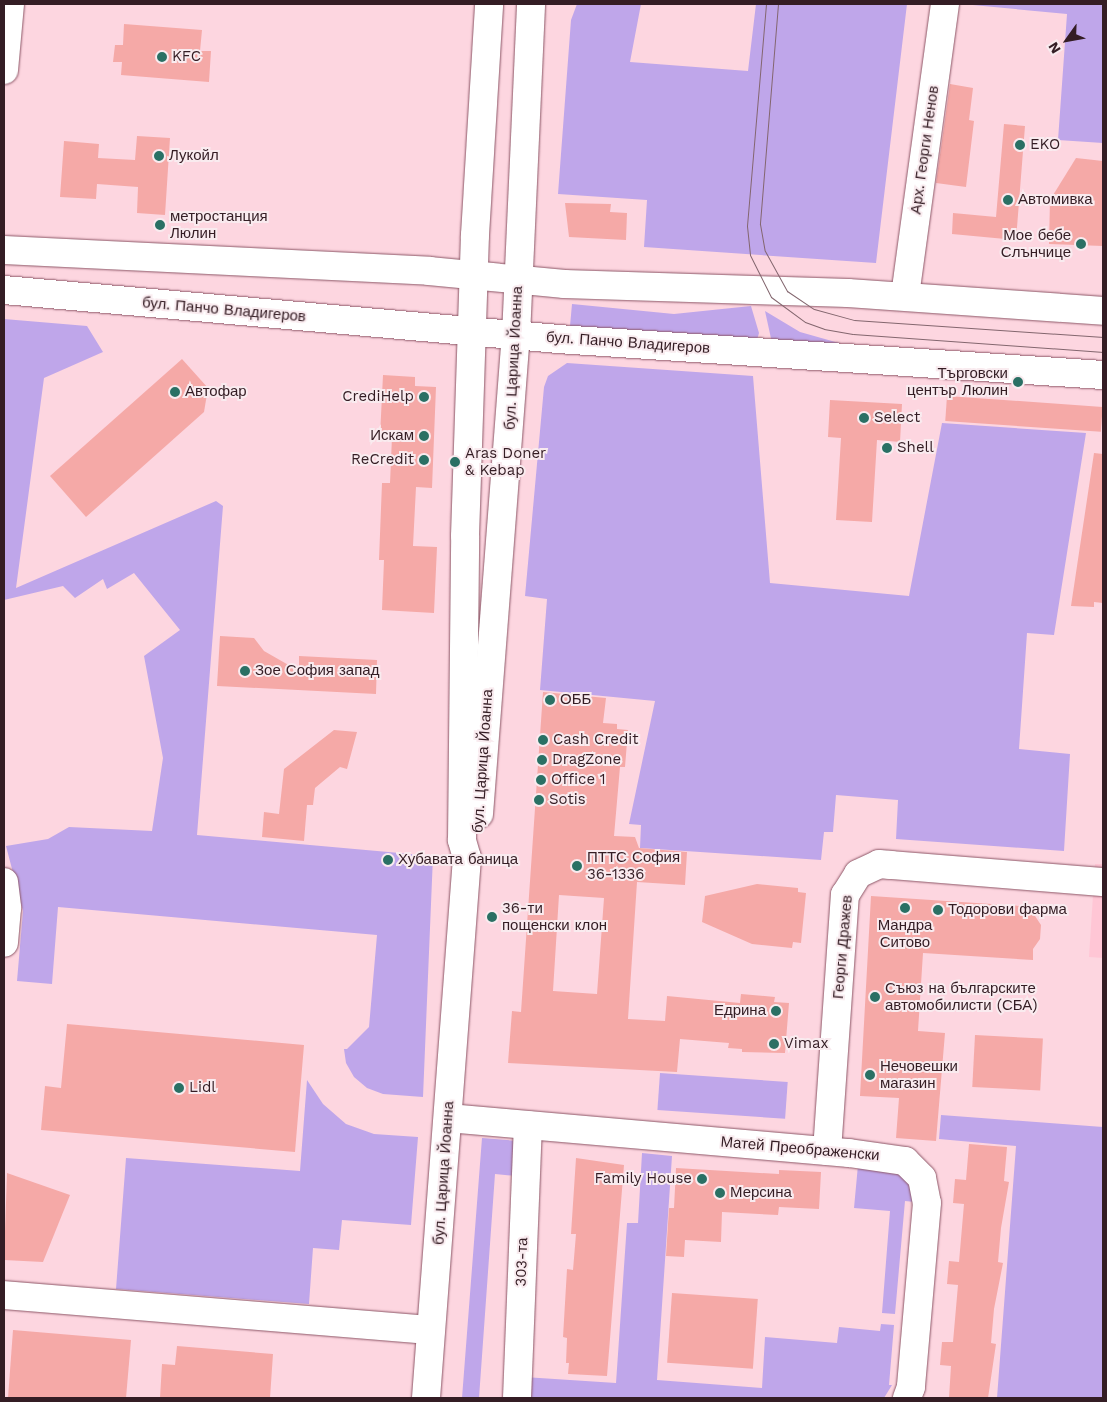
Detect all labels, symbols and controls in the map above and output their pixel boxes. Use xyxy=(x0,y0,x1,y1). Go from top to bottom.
north arrow xyxy=(1042,15,1092,65)
text: N xyxy=(1045,39,1064,57)
place label: KFC xyxy=(172,48,201,66)
marker: KFC xyxy=(156,51,168,63)
street label: Арх. Георги Ненов xyxy=(907,85,943,215)
place label: EKO xyxy=(1030,136,1060,154)
marker: EKO xyxy=(1014,139,1026,151)
place label: Лукойл xyxy=(169,147,219,165)
marker: Лукойл xyxy=(153,150,165,162)
place label: Автомивка xyxy=(1018,191,1093,209)
marker: Автомивка xyxy=(1002,194,1014,206)
place label: метростанция Люлин xyxy=(170,207,268,242)
marker: метростанция Люлин xyxy=(154,219,166,231)
place label: Мое бебе Слънчице xyxy=(1001,226,1071,261)
marker: Мое бебе Слънчице xyxy=(1075,238,1087,250)
street label: бул. Царица Йоанна xyxy=(501,286,527,430)
street label: бул. Панчо Владигеров xyxy=(141,294,307,326)
street label: бул. Панчо Владигеров xyxy=(545,328,711,358)
place label: Търговски център Люлин xyxy=(907,364,1008,399)
marker: Търговски център Люлин xyxy=(1012,376,1024,388)
place label: Автофар xyxy=(185,383,247,401)
marker: Автофар xyxy=(169,386,181,398)
place label: CrediHelp xyxy=(342,388,414,406)
marker: CrediHelp xyxy=(418,391,430,403)
place label: Select xyxy=(874,409,920,427)
marker: Select xyxy=(858,412,870,424)
place label: Искам xyxy=(370,427,414,445)
marker: Искам xyxy=(418,430,430,442)
place label: Shell xyxy=(897,439,934,457)
marker: Shell xyxy=(881,442,893,454)
place label: Aras Doner & Kebap xyxy=(465,444,546,479)
place label: ReCredit xyxy=(351,451,414,469)
marker: ReCredit xyxy=(418,454,430,466)
marker: Aras Doner & Kebap xyxy=(449,456,461,468)
place label: Зое София запад xyxy=(255,662,379,680)
marker: Зое София запад xyxy=(239,665,251,677)
street label: бул. Царица Йоанна xyxy=(469,688,497,834)
place label: ОББ xyxy=(560,691,591,709)
marker: ОББ xyxy=(544,694,556,706)
place label: Cash Credit xyxy=(553,731,639,749)
marker: Cash Credit xyxy=(537,734,549,746)
place label: DragZone xyxy=(552,751,621,769)
marker: DragZone xyxy=(536,754,548,766)
place label: Office 1 xyxy=(551,771,606,789)
marker: Office 1 xyxy=(535,774,547,786)
place label: Sotis xyxy=(549,791,586,809)
marker: Sotis xyxy=(533,794,545,806)
place label: ПТТС София 36-1336 xyxy=(587,848,680,883)
place label: Хубавата баница xyxy=(398,851,518,869)
marker: Хубавата баница xyxy=(382,854,394,866)
marker: ПТТС София 36-1336 xyxy=(571,860,583,872)
street label: Георги Дражев xyxy=(829,894,857,1000)
place label: 36-ти пощенски клон xyxy=(502,899,607,934)
place label: Тодорови фарма xyxy=(948,901,1067,919)
marker: Мандра Ситово xyxy=(899,902,911,914)
marker: Тодорови фарма xyxy=(932,904,944,916)
marker: 36-ти пощенски клон xyxy=(486,911,498,923)
place label: Мандра Ситово xyxy=(878,916,932,951)
place label: Съюз на българските автомобилисти (СБА) xyxy=(885,979,1037,1014)
marker: Съюз на българските автомобилисти (СБА) xyxy=(869,991,881,1003)
place label: Едрина xyxy=(714,1002,766,1020)
marker: Едрина xyxy=(770,1005,782,1017)
place label: Vimax xyxy=(784,1035,828,1053)
marker: Vimax xyxy=(768,1038,780,1050)
place label: Нечовешки магазин xyxy=(880,1057,958,1092)
marker: Нечовешки магазин xyxy=(864,1069,876,1081)
place label: Lidl xyxy=(189,1079,216,1097)
marker: Lidl xyxy=(173,1082,185,1094)
street label: бул. Царица Йоанна xyxy=(430,1100,458,1246)
street label: Матей Преображенски xyxy=(720,1133,880,1165)
place label: Family House xyxy=(594,1170,692,1188)
marker: Family House xyxy=(696,1173,708,1185)
place label: Мерсина xyxy=(730,1184,792,1202)
marker: Мерсина xyxy=(714,1187,726,1199)
street label: 303-та xyxy=(512,1237,532,1287)

